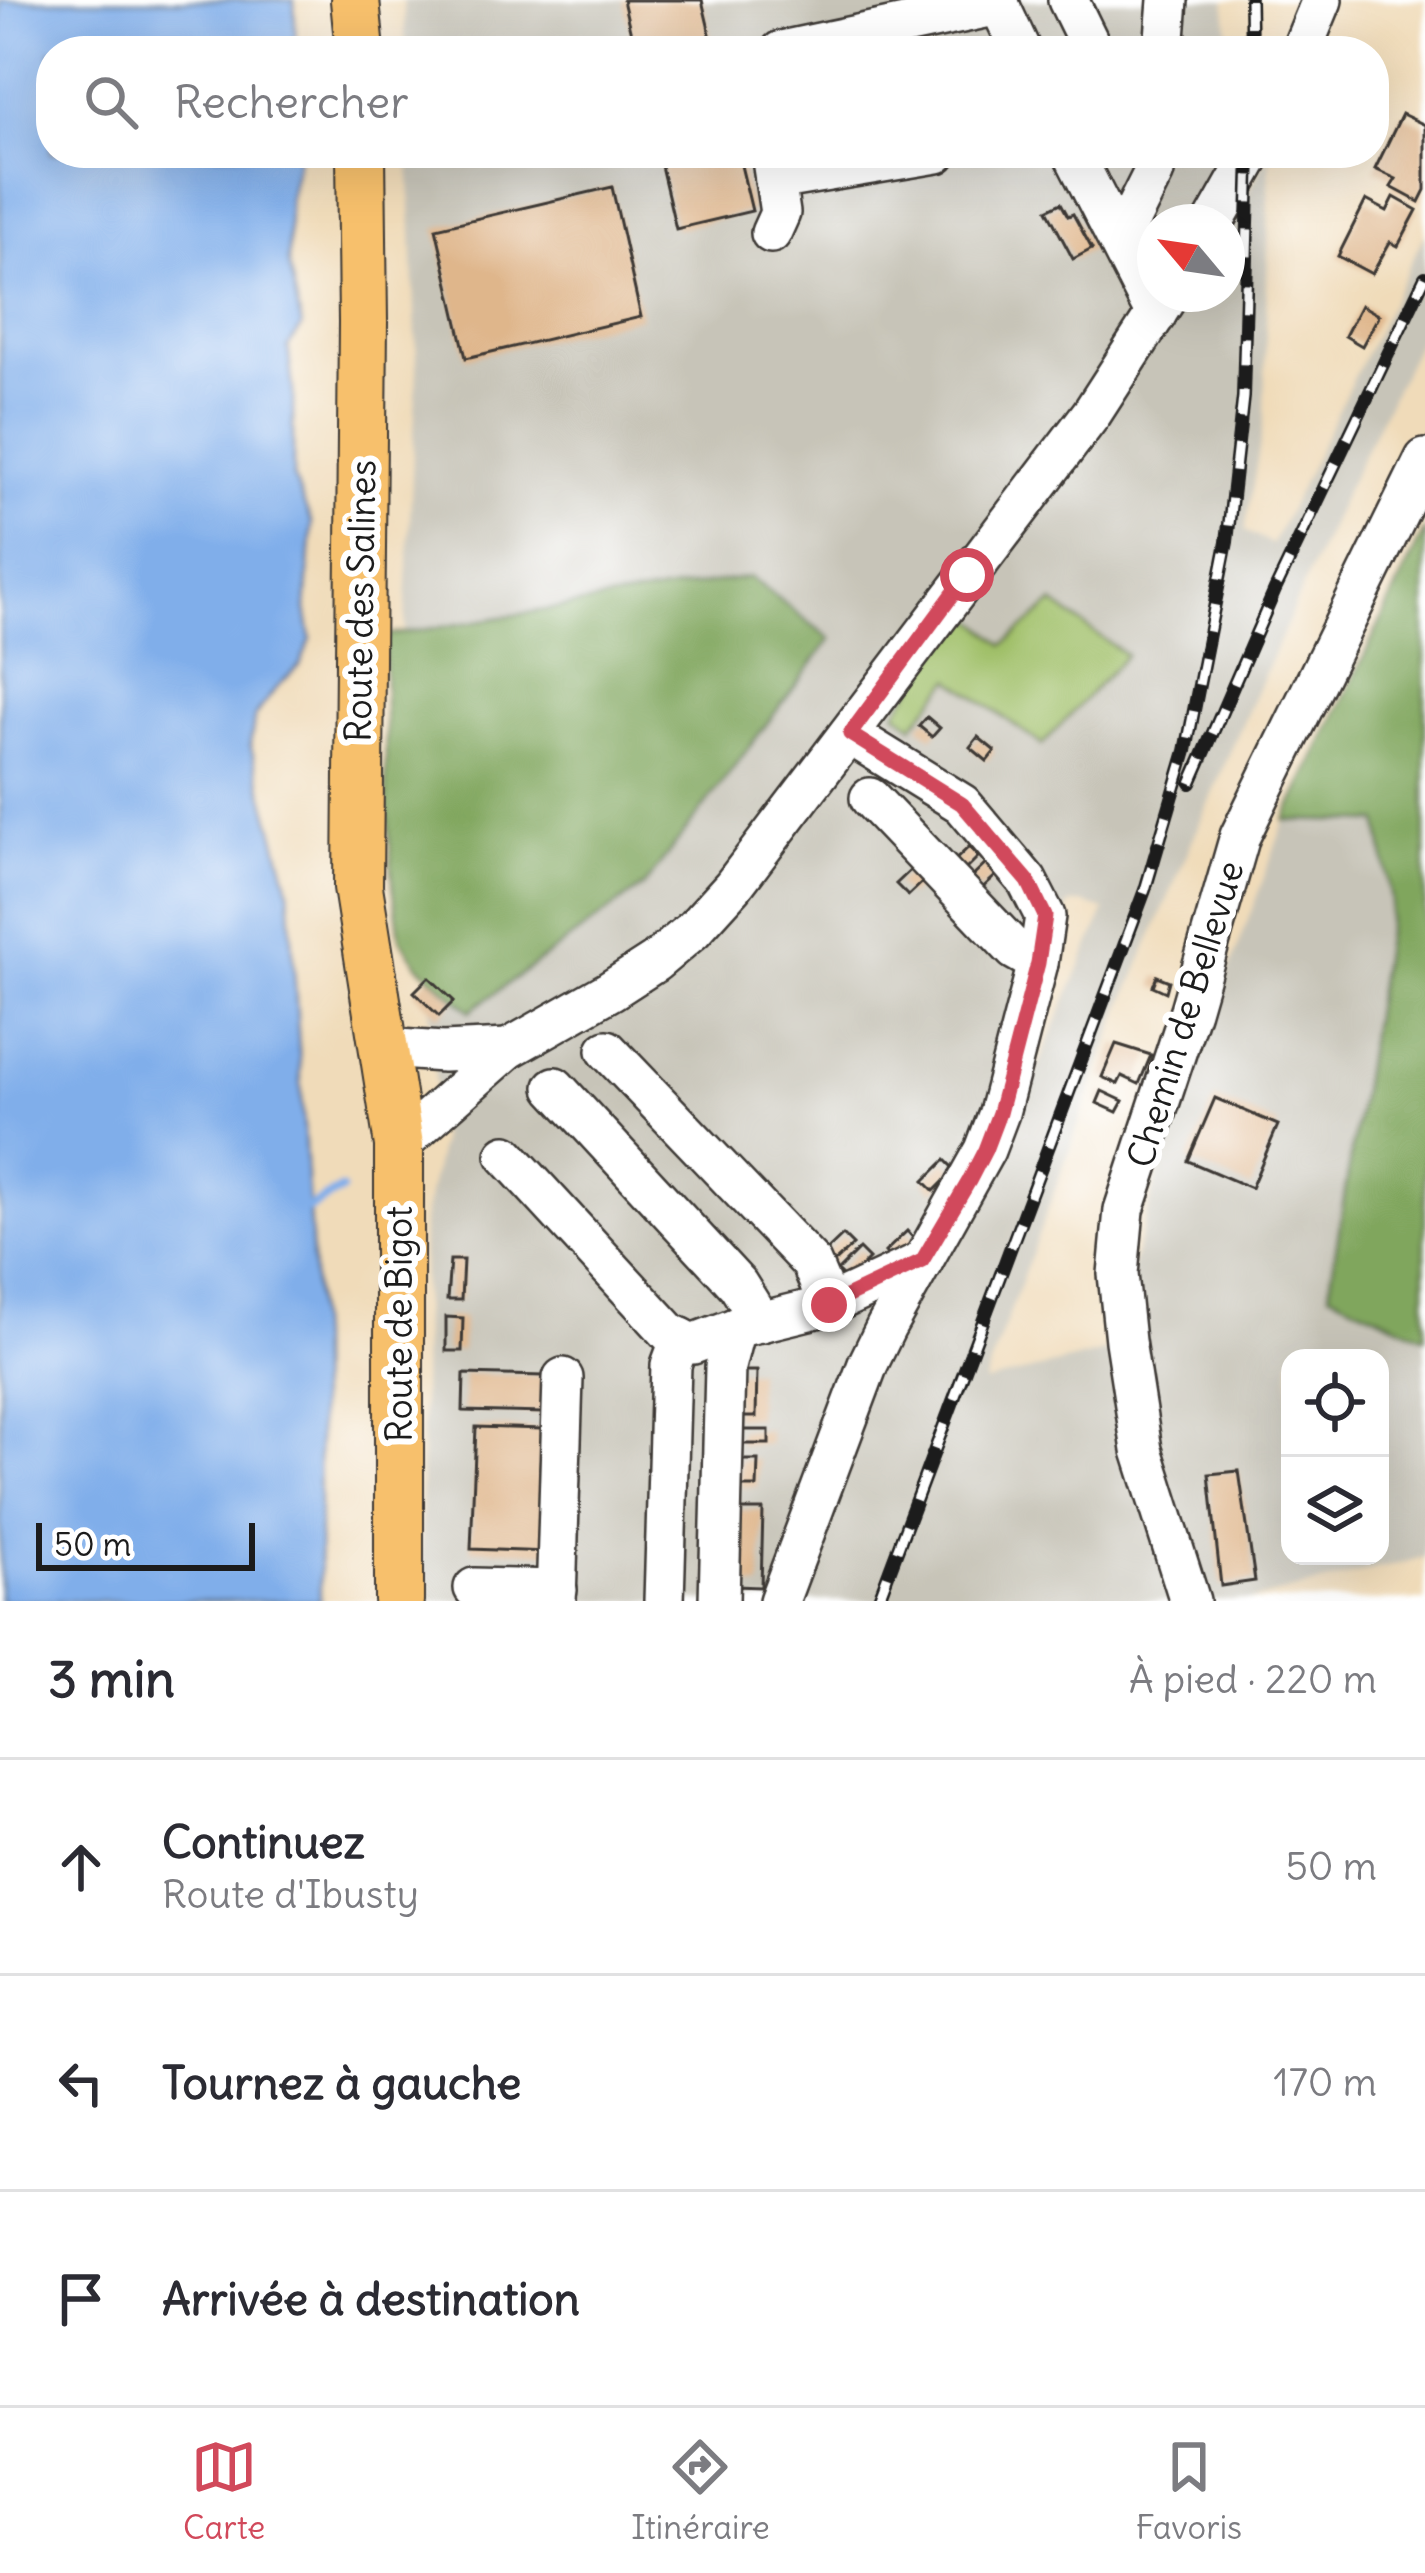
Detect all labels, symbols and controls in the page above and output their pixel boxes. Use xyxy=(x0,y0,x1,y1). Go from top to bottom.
search box xyxy=(36,36,1389,168)
icon: search xyxy=(78,69,144,135)
text: Rechercher xyxy=(174,74,409,130)
north arrow xyxy=(1137,204,1245,312)
street label: Route des Salines xyxy=(336,460,385,743)
route start xyxy=(940,548,994,602)
street label: Chemin de Bellevue xyxy=(1117,855,1253,1173)
street label: Route de Bigot xyxy=(377,1206,422,1442)
route end xyxy=(802,1278,856,1332)
map controls xyxy=(1281,1349,1389,1565)
button: locate xyxy=(1281,1349,1389,1457)
button: layers xyxy=(1281,1457,1389,1565)
scale bar xyxy=(36,1517,255,1570)
text: 50 m xyxy=(54,1523,131,1565)
text: 3 min xyxy=(48,1647,175,1711)
text: À pied · 220 m xyxy=(1129,1655,1377,1704)
text: Continuez xyxy=(162,1814,365,1870)
icon: ahead xyxy=(48,1834,114,1900)
text: 50 m xyxy=(1285,1842,1377,1891)
text: Route d'Ibusty xyxy=(162,1870,419,1919)
icon: left xyxy=(48,2050,114,2116)
text: Tournez à gauche xyxy=(162,2055,521,2111)
text: 170 m xyxy=(1273,2058,1377,2107)
icon: arrive xyxy=(48,2266,114,2332)
text: Arrivée à destination xyxy=(162,2271,580,2327)
tab: Carte xyxy=(183,2434,265,2548)
tab: Itinéraire xyxy=(631,2434,770,2548)
tab: Favoris xyxy=(1136,2434,1242,2548)

